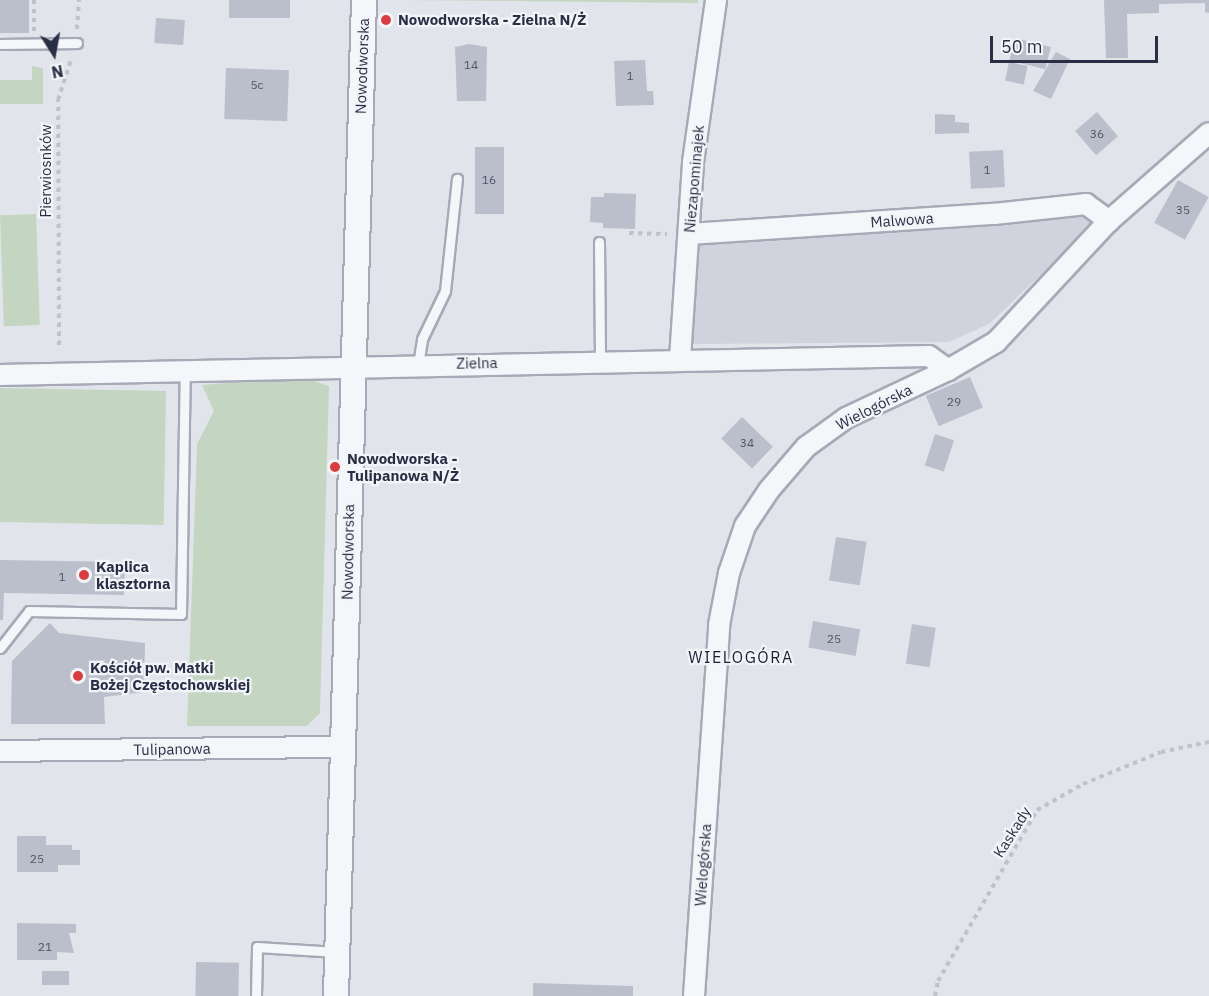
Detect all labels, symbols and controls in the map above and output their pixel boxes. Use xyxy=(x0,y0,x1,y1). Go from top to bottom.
place label: Nowodworska - Zielna N/Ż xyxy=(398,11,586,29)
marker: Nowodworska - Zielna N/Ż xyxy=(379,13,393,27)
street label: Nowodworska xyxy=(351,18,373,114)
north arrow xyxy=(24,24,84,84)
scale bar xyxy=(993,24,1161,62)
text: 50 m xyxy=(1001,35,1043,58)
house number: 14 xyxy=(464,58,478,72)
text: N xyxy=(50,61,65,83)
house number: 1 xyxy=(626,69,634,83)
house number: 5c xyxy=(250,78,264,92)
street label: Pierwiosnków xyxy=(37,124,55,218)
street label: Niezapominajek xyxy=(680,124,708,234)
house number: 36 xyxy=(1090,127,1104,141)
house number: 1 xyxy=(983,163,991,177)
house number: 16 xyxy=(482,173,496,187)
house number: 35 xyxy=(1176,203,1190,217)
street label: Malwowa xyxy=(870,209,934,231)
street label: Zielna xyxy=(456,354,498,372)
street label: Wielogórska xyxy=(833,380,915,434)
house number: 29 xyxy=(947,395,961,409)
house number: 34 xyxy=(740,436,754,450)
place label: Nowodworska - Tulipanowa N/Ż xyxy=(347,449,459,484)
marker: Nowodworska - Tulipanowa N/Ż xyxy=(328,460,342,474)
street label: Nowodworska xyxy=(338,504,358,600)
place label: Kaplica klasztorna xyxy=(96,557,171,592)
marker: Kaplica klasztorna xyxy=(77,568,91,582)
house number: 1 xyxy=(58,570,66,584)
house number: 25 xyxy=(827,632,841,646)
district label: WIELOGÓRA xyxy=(688,647,794,667)
place label: Kościół pw. Matki Bożej Częstochowskiej xyxy=(90,658,250,693)
marker: Kościół pw. Matki Bożej Częstochowskiej xyxy=(71,669,85,683)
street label: Tulipanowa xyxy=(133,739,211,759)
street label: Kaskady xyxy=(989,803,1035,861)
street label: Wielogórska xyxy=(691,823,715,907)
house number: 25 xyxy=(30,852,44,866)
house number: 21 xyxy=(38,940,52,954)

